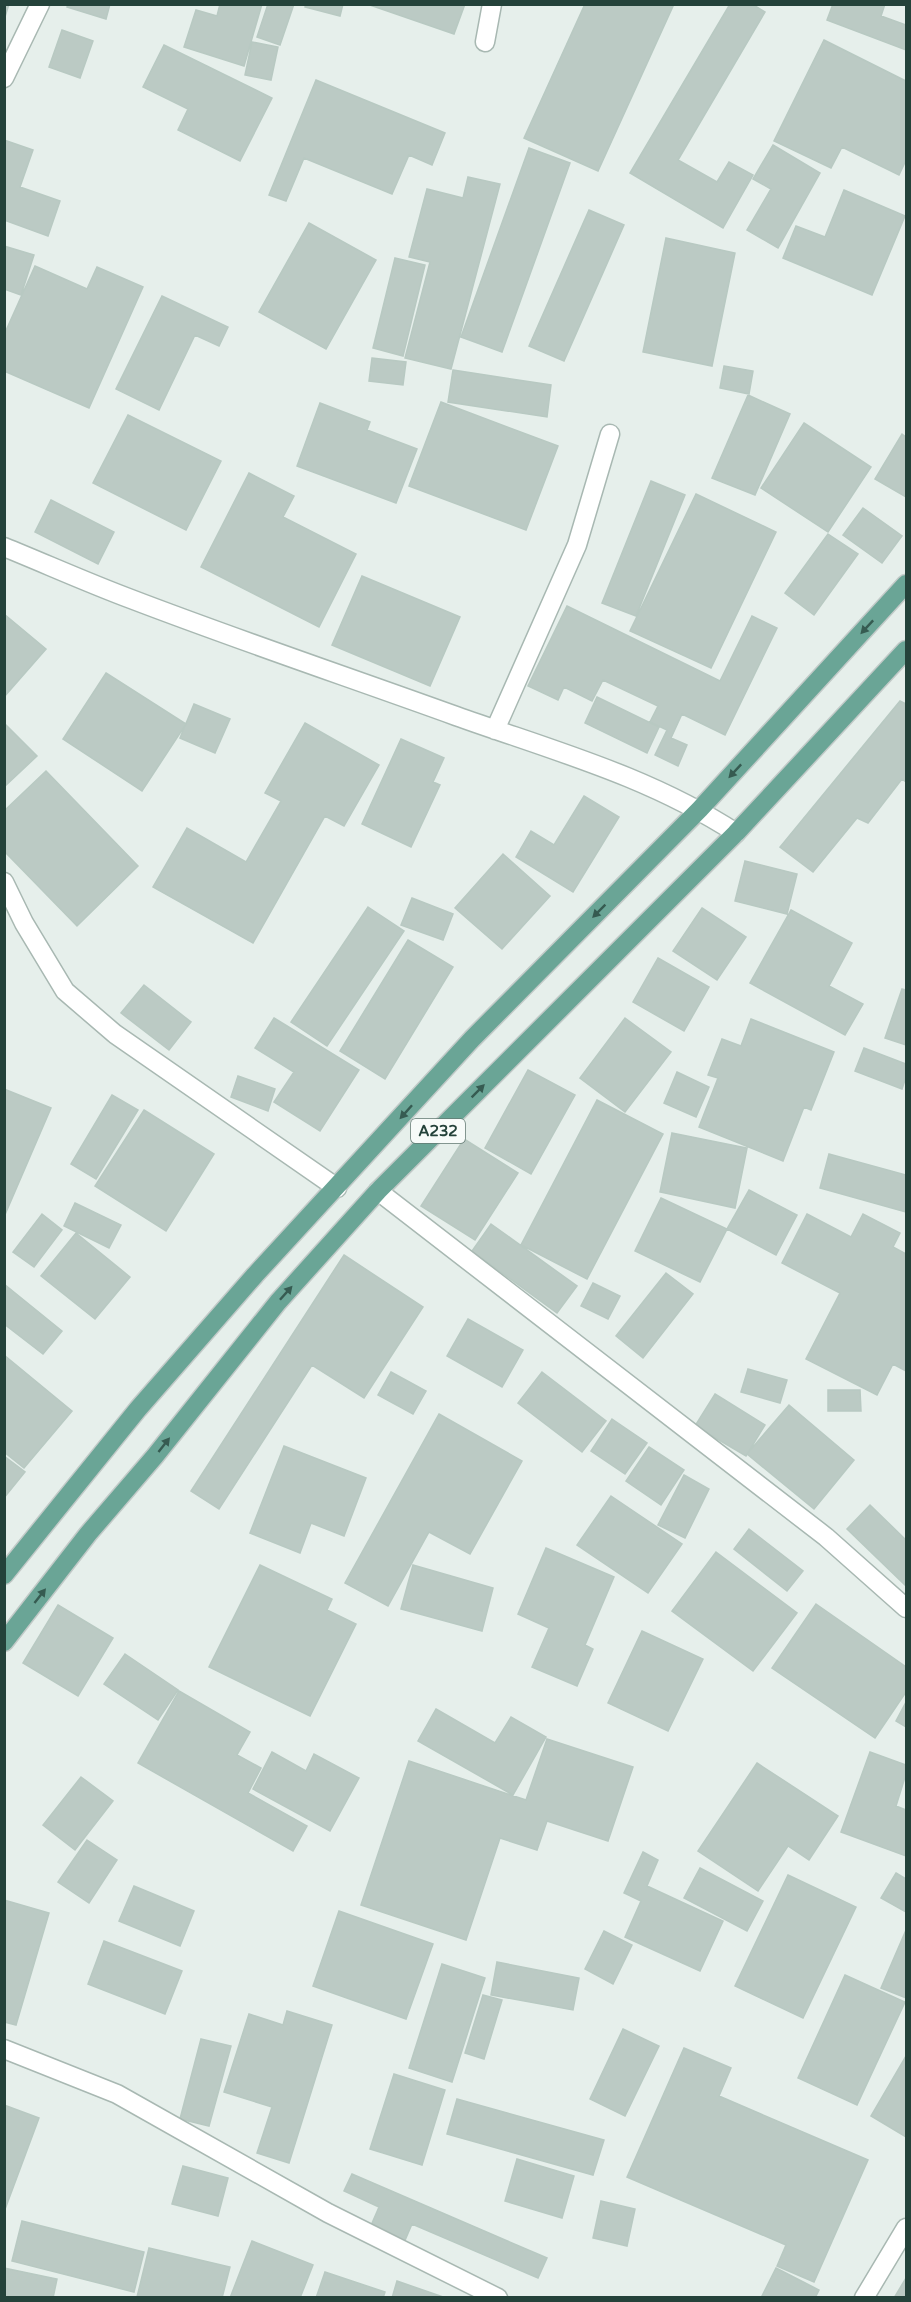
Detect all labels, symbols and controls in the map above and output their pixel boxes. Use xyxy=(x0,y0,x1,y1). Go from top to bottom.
one-way arrow xyxy=(860,620,874,635)
one-way arrow xyxy=(729,763,742,778)
one-way arrow xyxy=(593,903,607,917)
one-way arrow xyxy=(471,1084,485,1098)
one-way arrow xyxy=(400,1104,413,1119)
road number: A232 xyxy=(411,1119,465,1143)
one-way arrow xyxy=(278,1286,292,1300)
one-way arrow xyxy=(157,1437,170,1453)
one-way arrow xyxy=(34,1588,47,1604)

